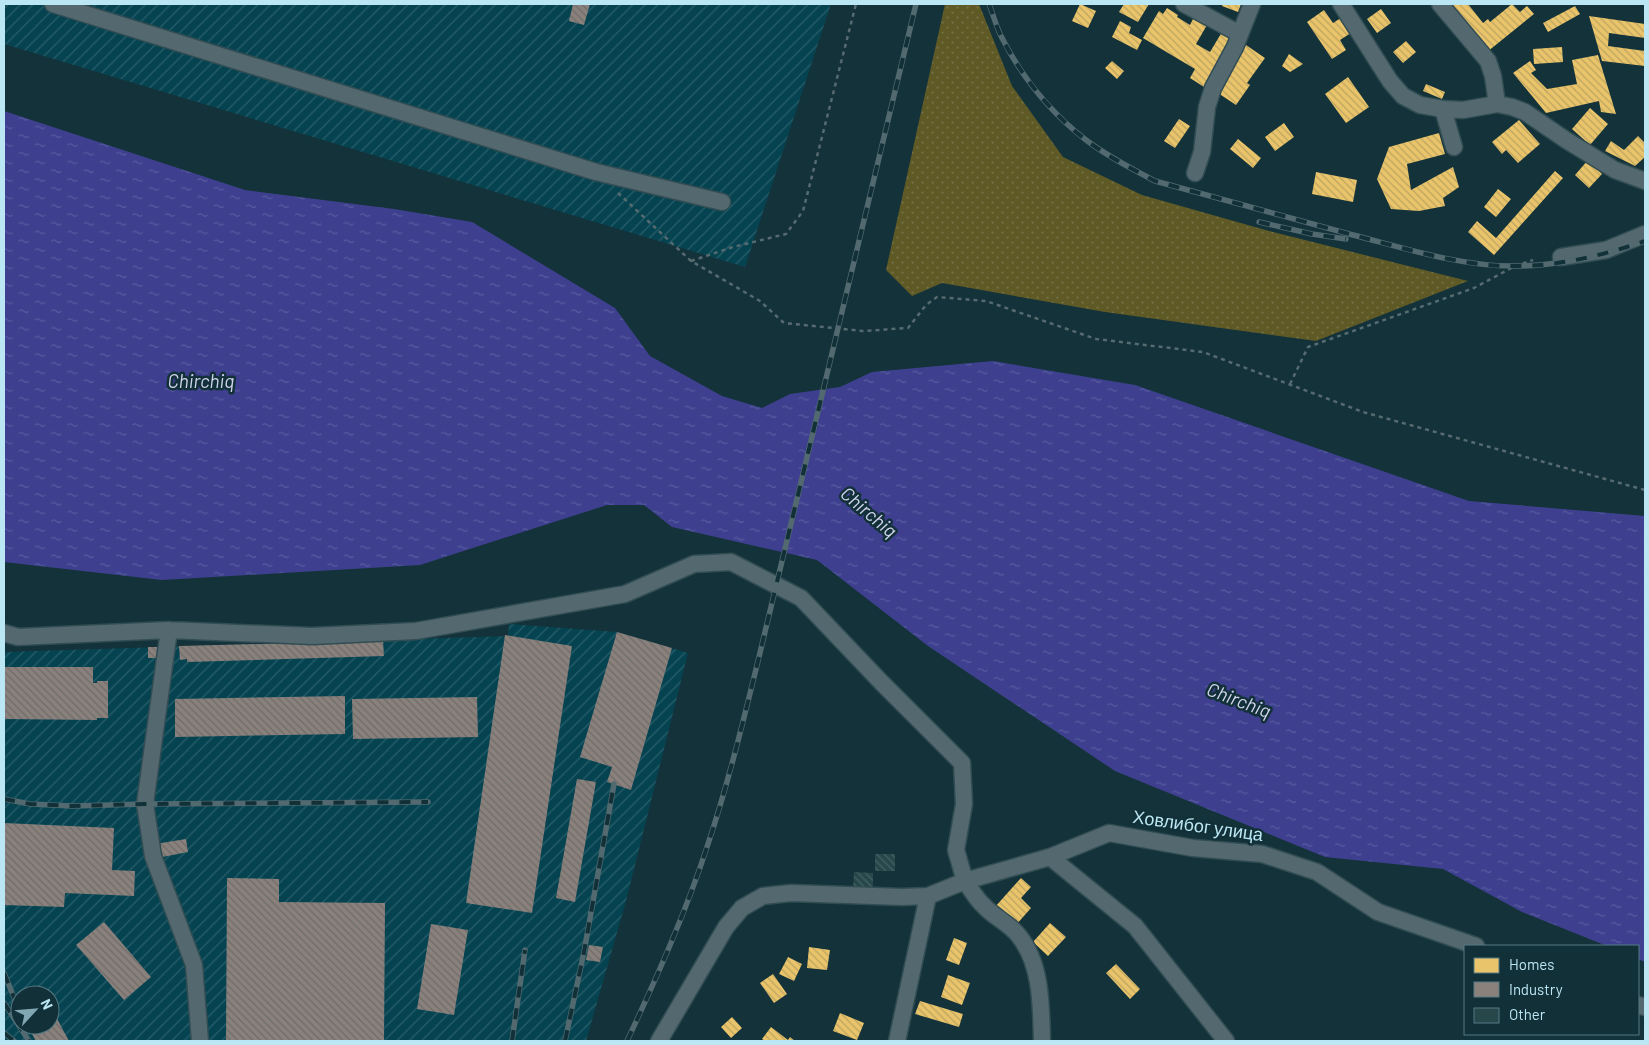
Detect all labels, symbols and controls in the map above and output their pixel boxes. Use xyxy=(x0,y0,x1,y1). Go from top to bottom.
water label: Chirchiq xyxy=(168,369,234,392)
water label: Chirchiq xyxy=(836,481,902,542)
water label: Chirchiq xyxy=(1204,677,1275,722)
street label: Ховлибог улица xyxy=(1131,805,1266,845)
legend xyxy=(1464,945,1639,1035)
text: Homes xyxy=(1509,955,1554,973)
text: Industry xyxy=(1509,980,1563,998)
north arrow xyxy=(10,985,60,1035)
text: N xyxy=(37,996,57,1012)
text: Other xyxy=(1509,1005,1546,1023)

